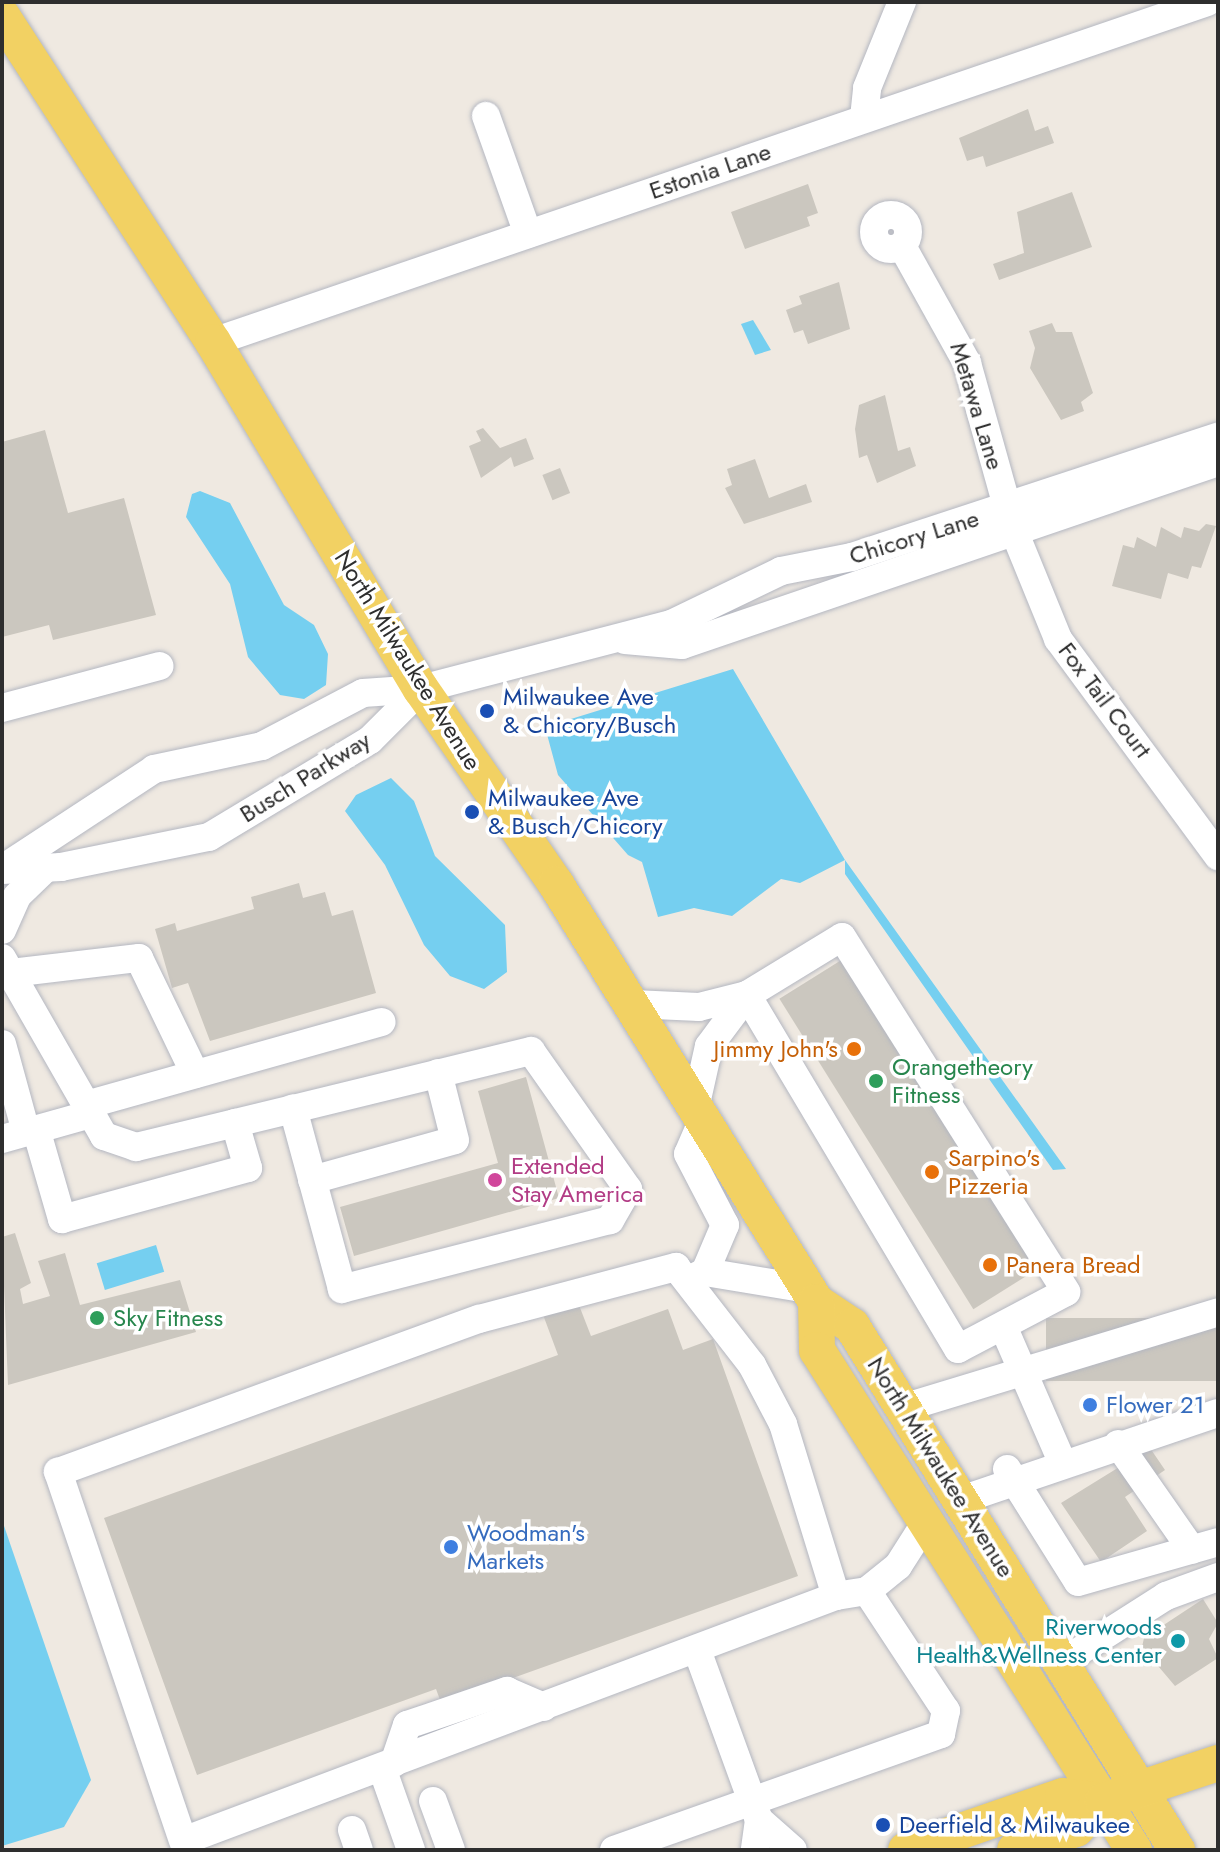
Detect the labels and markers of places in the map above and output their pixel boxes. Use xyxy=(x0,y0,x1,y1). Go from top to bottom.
place label: Milwaukee Ave & Chicory/Busch xyxy=(503,683,676,739)
marker: Milwaukee Ave & Chicory/Busch xyxy=(478,702,496,720)
place label: Milwaukee Ave & Busch/Chicory xyxy=(488,784,663,840)
marker: Milwaukee Ave & Busch/Chicory xyxy=(463,803,481,821)
place label: Jimmy John's xyxy=(713,1035,838,1063)
marker: Jimmy John's xyxy=(845,1040,863,1058)
place label: Orangetheory Fitness xyxy=(892,1053,1033,1109)
marker: Orangetheory Fitness xyxy=(867,1072,885,1090)
place label: Sarpino's Pizzeria xyxy=(948,1144,1040,1200)
place label: Extended Stay America xyxy=(511,1152,644,1208)
marker: Sarpino's Pizzeria xyxy=(923,1163,941,1181)
marker: Extended Stay America xyxy=(486,1171,504,1189)
place label: Panera Bread xyxy=(1006,1251,1141,1279)
marker: Panera Bread xyxy=(981,1256,999,1274)
place label: Sky Fitness xyxy=(113,1304,223,1332)
marker: Sky Fitness xyxy=(88,1309,106,1327)
place label: Flower 21 xyxy=(1106,1391,1204,1419)
marker: Flower 21 xyxy=(1081,1396,1099,1414)
place label: Woodman's Markets xyxy=(467,1519,585,1575)
marker: Woodman's Markets xyxy=(442,1538,460,1556)
place label: Riverwoods Health&Wellness Center xyxy=(916,1613,1162,1669)
marker: Riverwoods Health&Wellness Center xyxy=(1169,1632,1187,1650)
place label: Deerfield & Milwaukee xyxy=(899,1811,1130,1839)
marker: Deerfield & Milwaukee xyxy=(874,1816,892,1834)

